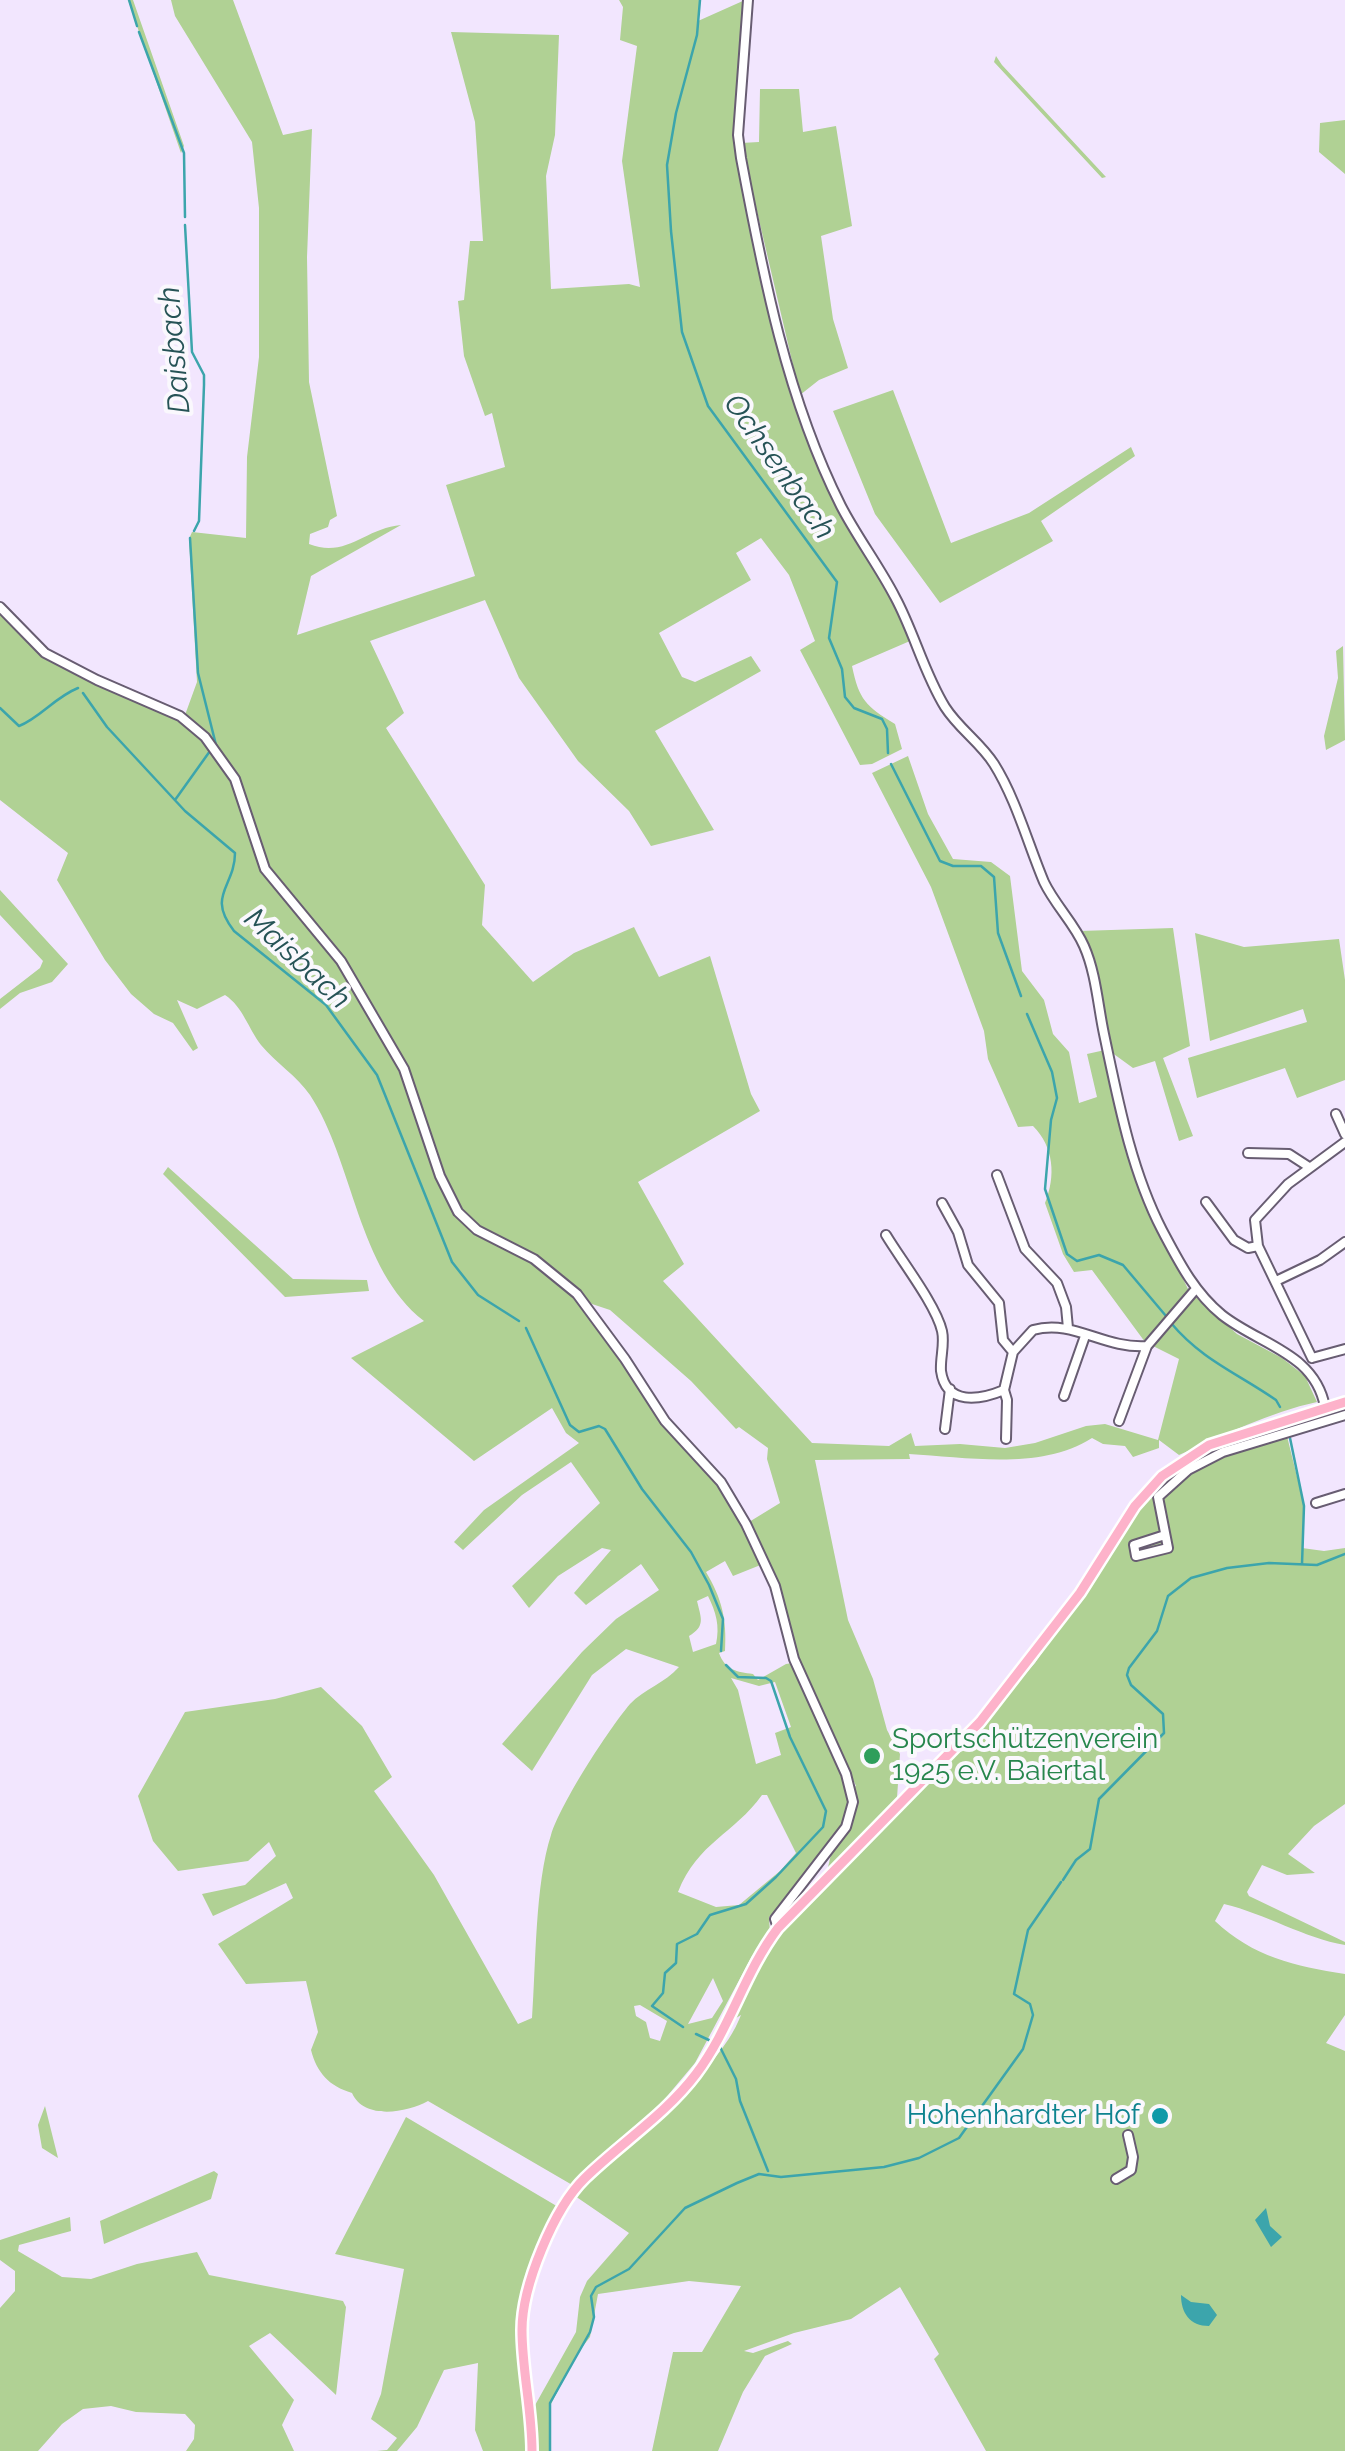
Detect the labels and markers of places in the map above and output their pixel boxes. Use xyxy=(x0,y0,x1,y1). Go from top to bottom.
place label: Sportschützenverein 1925 e.V. Baiertal xyxy=(892,1723,1158,1789)
marker: Sportschützenverein 1925 e.V. Baiertal xyxy=(861,1745,883,1767)
place label: Hohenhardter Hof xyxy=(907,2099,1140,2133)
marker: Hohenhardter Hof xyxy=(1149,2105,1171,2127)

